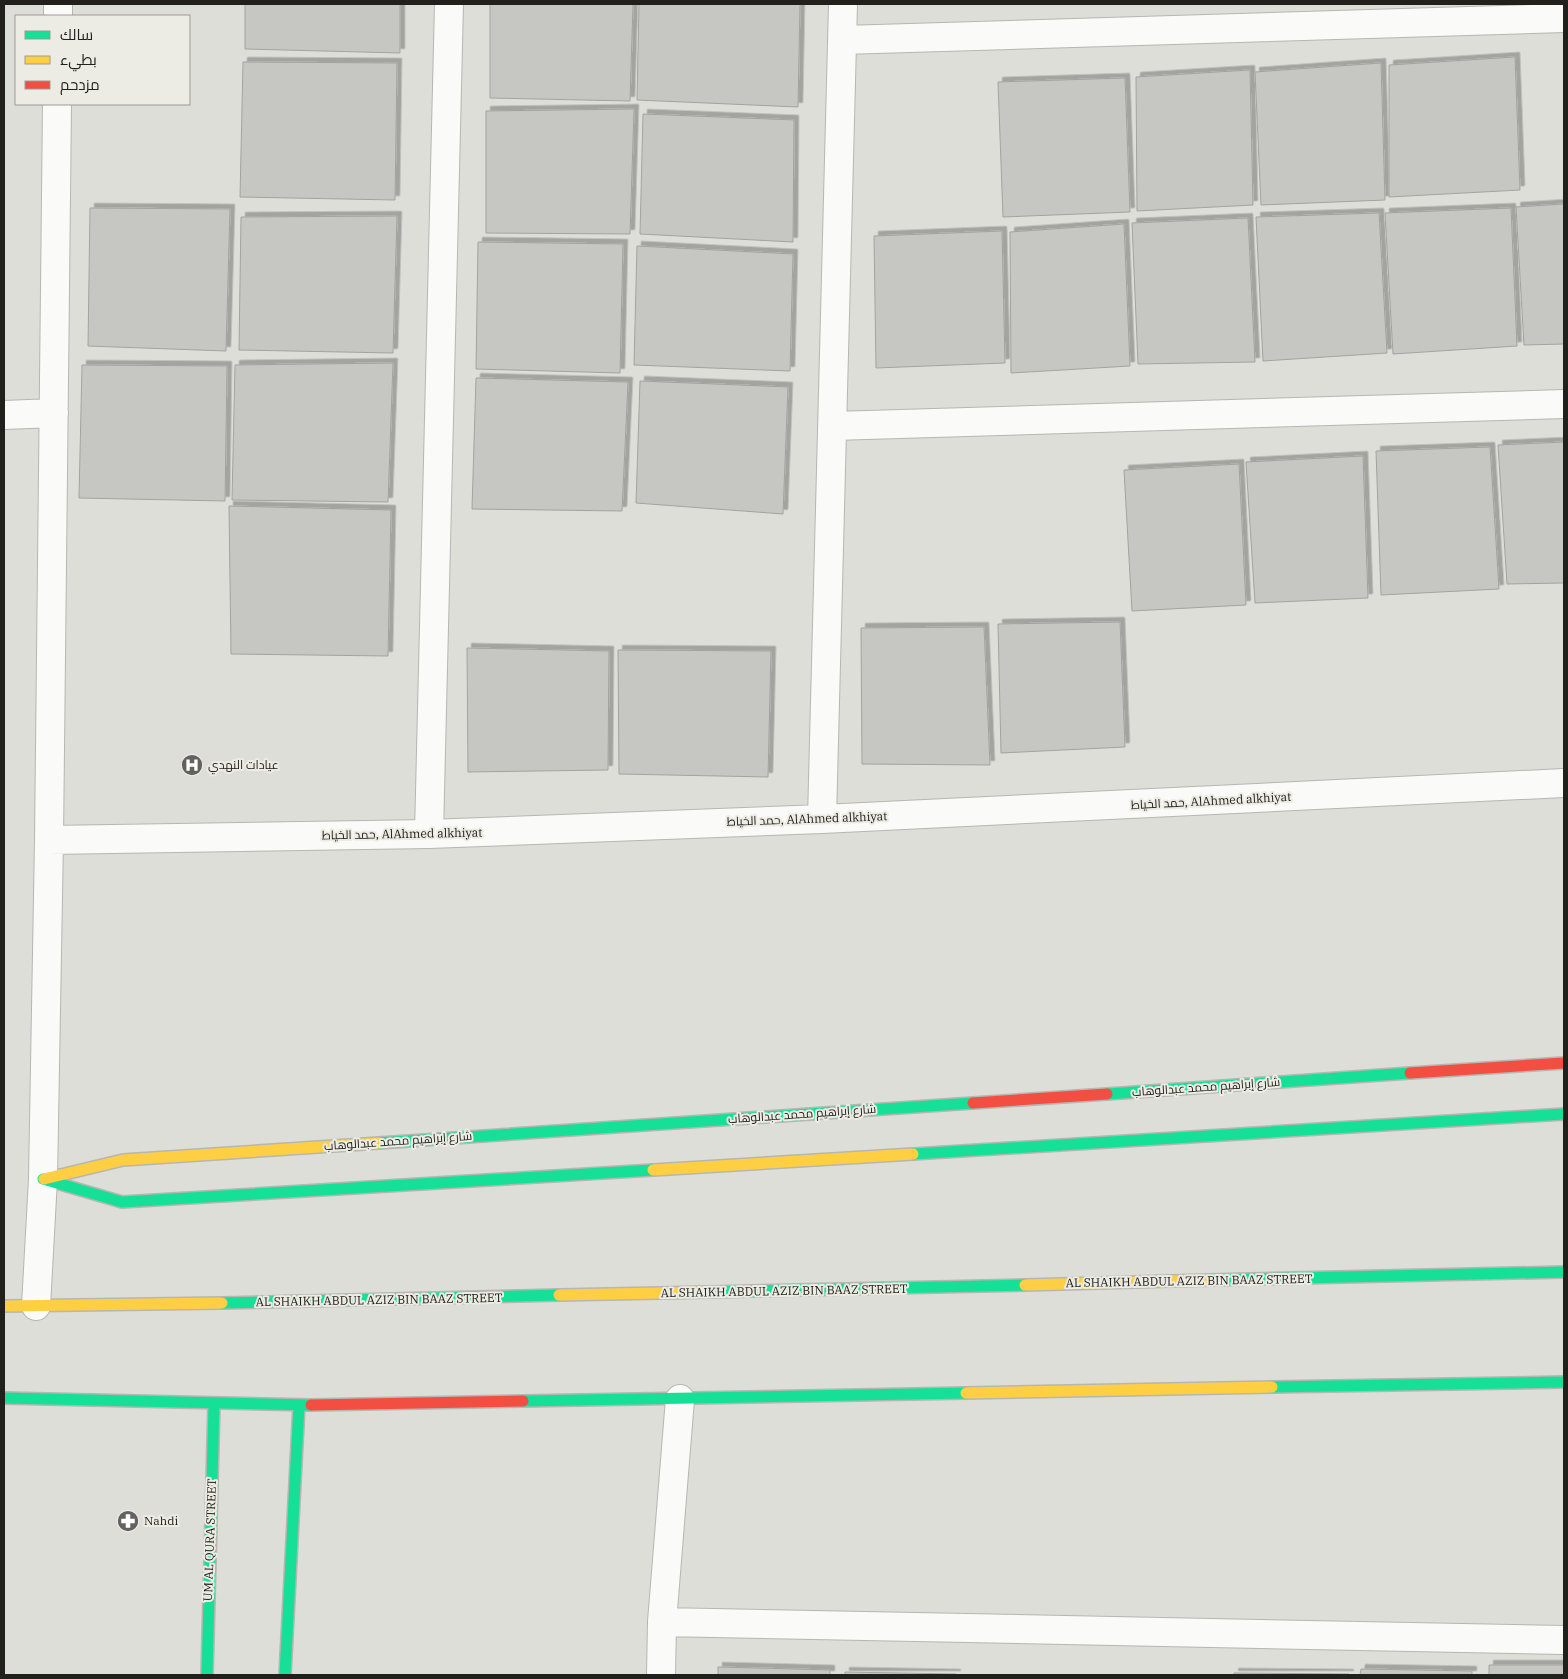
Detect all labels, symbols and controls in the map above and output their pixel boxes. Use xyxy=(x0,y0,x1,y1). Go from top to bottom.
legend xyxy=(15,15,190,105)
text: سالك xyxy=(60,25,93,44)
text: بطيء xyxy=(60,50,97,72)
text: مزدحم xyxy=(60,75,100,95)
hospital icon: عيادات النهدي xyxy=(180,753,204,777)
place label: عيادات النهدي xyxy=(208,757,279,775)
street label: حمد الخياط, AlAhmed alkhiyat xyxy=(1130,789,1292,812)
street label: حمد الخياط, AlAhmed alkhiyat xyxy=(726,808,888,829)
street label: حمد الخياط, AlAhmed alkhiyat xyxy=(321,825,483,842)
street label: شارع إبراهيم محمد عبدالوهاب xyxy=(1131,1074,1281,1100)
street label: شارع إبراهيم محمد عبدالوهاب xyxy=(727,1101,877,1127)
street label: شارع إبراهيم محمد عبدالوهاب xyxy=(323,1128,473,1154)
street label: AL SHAIKH ABDUL AZIZ BIN BAAZ STREET xyxy=(1065,1271,1313,1290)
street label: AL SHAIKH ABDUL AZIZ BIN BAAZ STREET xyxy=(660,1281,908,1300)
street label: AL SHAIKH ABDUL AZIZ BIN BAAZ STREET xyxy=(255,1290,503,1309)
street label: UM AL QURA STREET xyxy=(200,1478,219,1602)
pharmacy icon: Nahdi xyxy=(116,1509,140,1533)
place label: Nahdi xyxy=(144,1513,179,1528)

